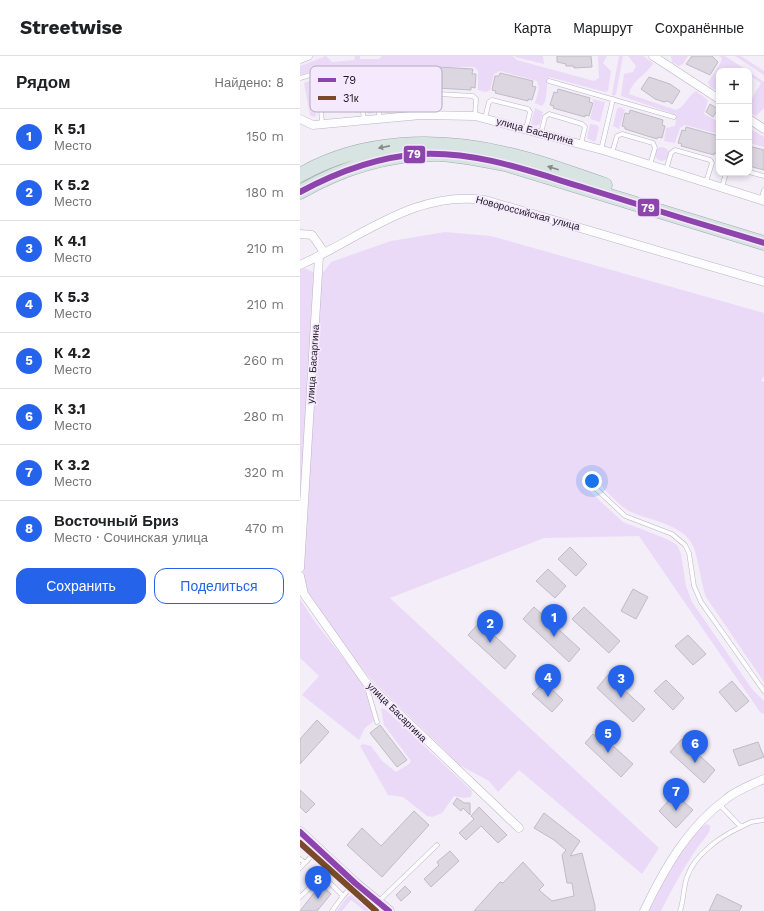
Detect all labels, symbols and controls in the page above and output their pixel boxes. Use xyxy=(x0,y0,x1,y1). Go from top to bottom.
text: Streetwise xyxy=(20,16,123,39)
text: Карта xyxy=(514,20,551,36)
text: Маршрут xyxy=(573,20,633,36)
text: Сохранённые xyxy=(655,20,744,36)
legend xyxy=(310,66,442,112)
map controls xyxy=(716,68,752,176)
button: + xyxy=(716,68,752,104)
text: Рядом xyxy=(16,72,71,92)
text: 79 xyxy=(343,74,356,87)
text: Найдено: 8 xyxy=(215,75,284,90)
text: 31к xyxy=(343,92,359,105)
button: − xyxy=(716,104,752,140)
street label: улица Басаргина xyxy=(495,115,575,147)
text: К 5.1 xyxy=(54,120,86,138)
text: 1 xyxy=(26,129,32,144)
text: 150 m xyxy=(246,129,284,144)
text: Место xyxy=(54,138,92,153)
button: layers xyxy=(716,140,752,176)
one-way arrow xyxy=(378,144,390,150)
line badge: 79 xyxy=(403,145,426,164)
text: 79 xyxy=(407,148,421,161)
one-way arrow xyxy=(547,165,559,171)
text: К 5.2 xyxy=(54,176,89,194)
text: 2 xyxy=(25,185,33,200)
text: 180 m xyxy=(246,185,284,200)
text: Место xyxy=(54,194,92,209)
street label: Новороссийская улица xyxy=(475,194,582,232)
line badge: 79 xyxy=(637,198,660,217)
text: 79 xyxy=(641,202,655,215)
text: К 4.1 xyxy=(54,232,86,250)
text: 3 xyxy=(25,241,33,256)
text: 210 m xyxy=(246,241,284,256)
text: Место xyxy=(54,250,92,265)
text: К 5.3 xyxy=(54,288,89,306)
text: 4 xyxy=(25,297,33,312)
text: 210 m xyxy=(246,297,284,312)
text: Место xyxy=(54,306,92,321)
street label: улица Басаргина xyxy=(305,324,321,404)
text: К 4.2 xyxy=(54,344,90,362)
text: 5 xyxy=(25,353,33,368)
text: 260 m xyxy=(244,353,284,368)
text: Место xyxy=(54,362,92,377)
text: К 3.1 xyxy=(54,400,86,418)
text: 6 xyxy=(25,409,33,424)
text: 280 m xyxy=(244,409,284,424)
text: Место xyxy=(54,418,92,433)
text: К 3.2 xyxy=(54,456,90,474)
text: 7 xyxy=(25,465,33,480)
text: 320 m xyxy=(244,465,284,480)
your location xyxy=(582,471,602,491)
text: Место xyxy=(54,474,92,489)
text: Восточный Бриз xyxy=(54,512,179,530)
text: 8 xyxy=(25,521,33,536)
text: 470 m xyxy=(245,521,284,536)
text: Место · Сочинская улица xyxy=(54,530,208,545)
button: Сохранить xyxy=(16,568,146,604)
button: Поделиться xyxy=(154,568,284,604)
pin: 1 xyxy=(541,604,567,637)
pin: 2 xyxy=(477,610,503,643)
pin: 4 xyxy=(535,664,561,697)
pin: 3 xyxy=(608,665,634,698)
street label: улица Басаргина xyxy=(365,680,429,744)
pin: 5 xyxy=(595,720,621,753)
pin: 6 xyxy=(682,730,708,763)
pin: 7 xyxy=(663,778,689,811)
pin: 8 xyxy=(305,866,331,899)

